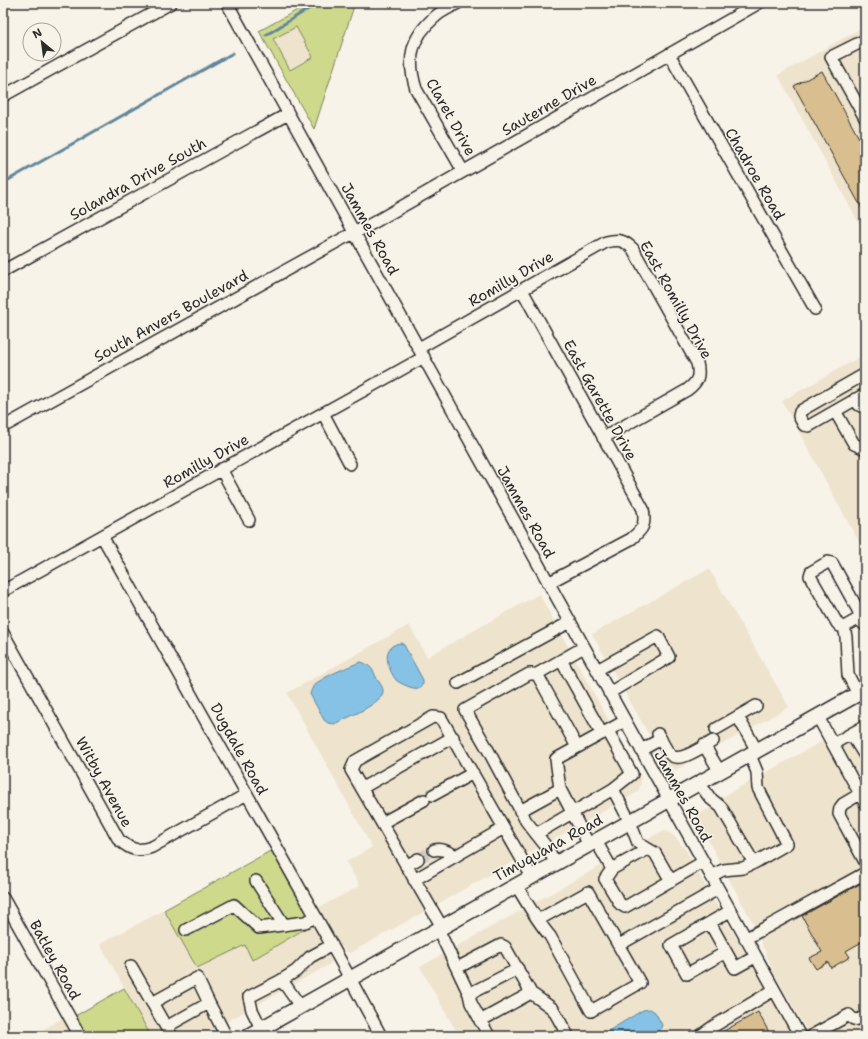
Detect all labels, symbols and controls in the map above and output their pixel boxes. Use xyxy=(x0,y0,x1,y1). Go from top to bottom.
north arrow xyxy=(22,22,62,62)
text: N xyxy=(30,25,45,42)
street label: Sauterne Drive xyxy=(498,70,600,140)
street label: Claret Drive xyxy=(421,75,481,159)
street label: Chadroe Road xyxy=(720,124,790,224)
street label: Solandra Drive South xyxy=(66,133,210,225)
street label: Jammes Road xyxy=(336,179,404,279)
street label: East Romilly Drive xyxy=(635,237,717,363)
street label: Romilly Drive xyxy=(465,247,557,311)
street label: South Anvers Boulevard xyxy=(90,265,252,367)
street label: East Garette Drive xyxy=(559,336,641,464)
street label: Romilly Drive xyxy=(160,429,252,493)
street label: Jammes Road xyxy=(492,462,560,562)
street label: Dugdale Road xyxy=(206,699,273,799)
street label: Witby Avenue xyxy=(71,733,137,831)
street label: Jammes Road xyxy=(649,746,717,846)
street label: Timuquana Road xyxy=(490,809,607,886)
street label: Batley Road xyxy=(25,917,85,1004)

